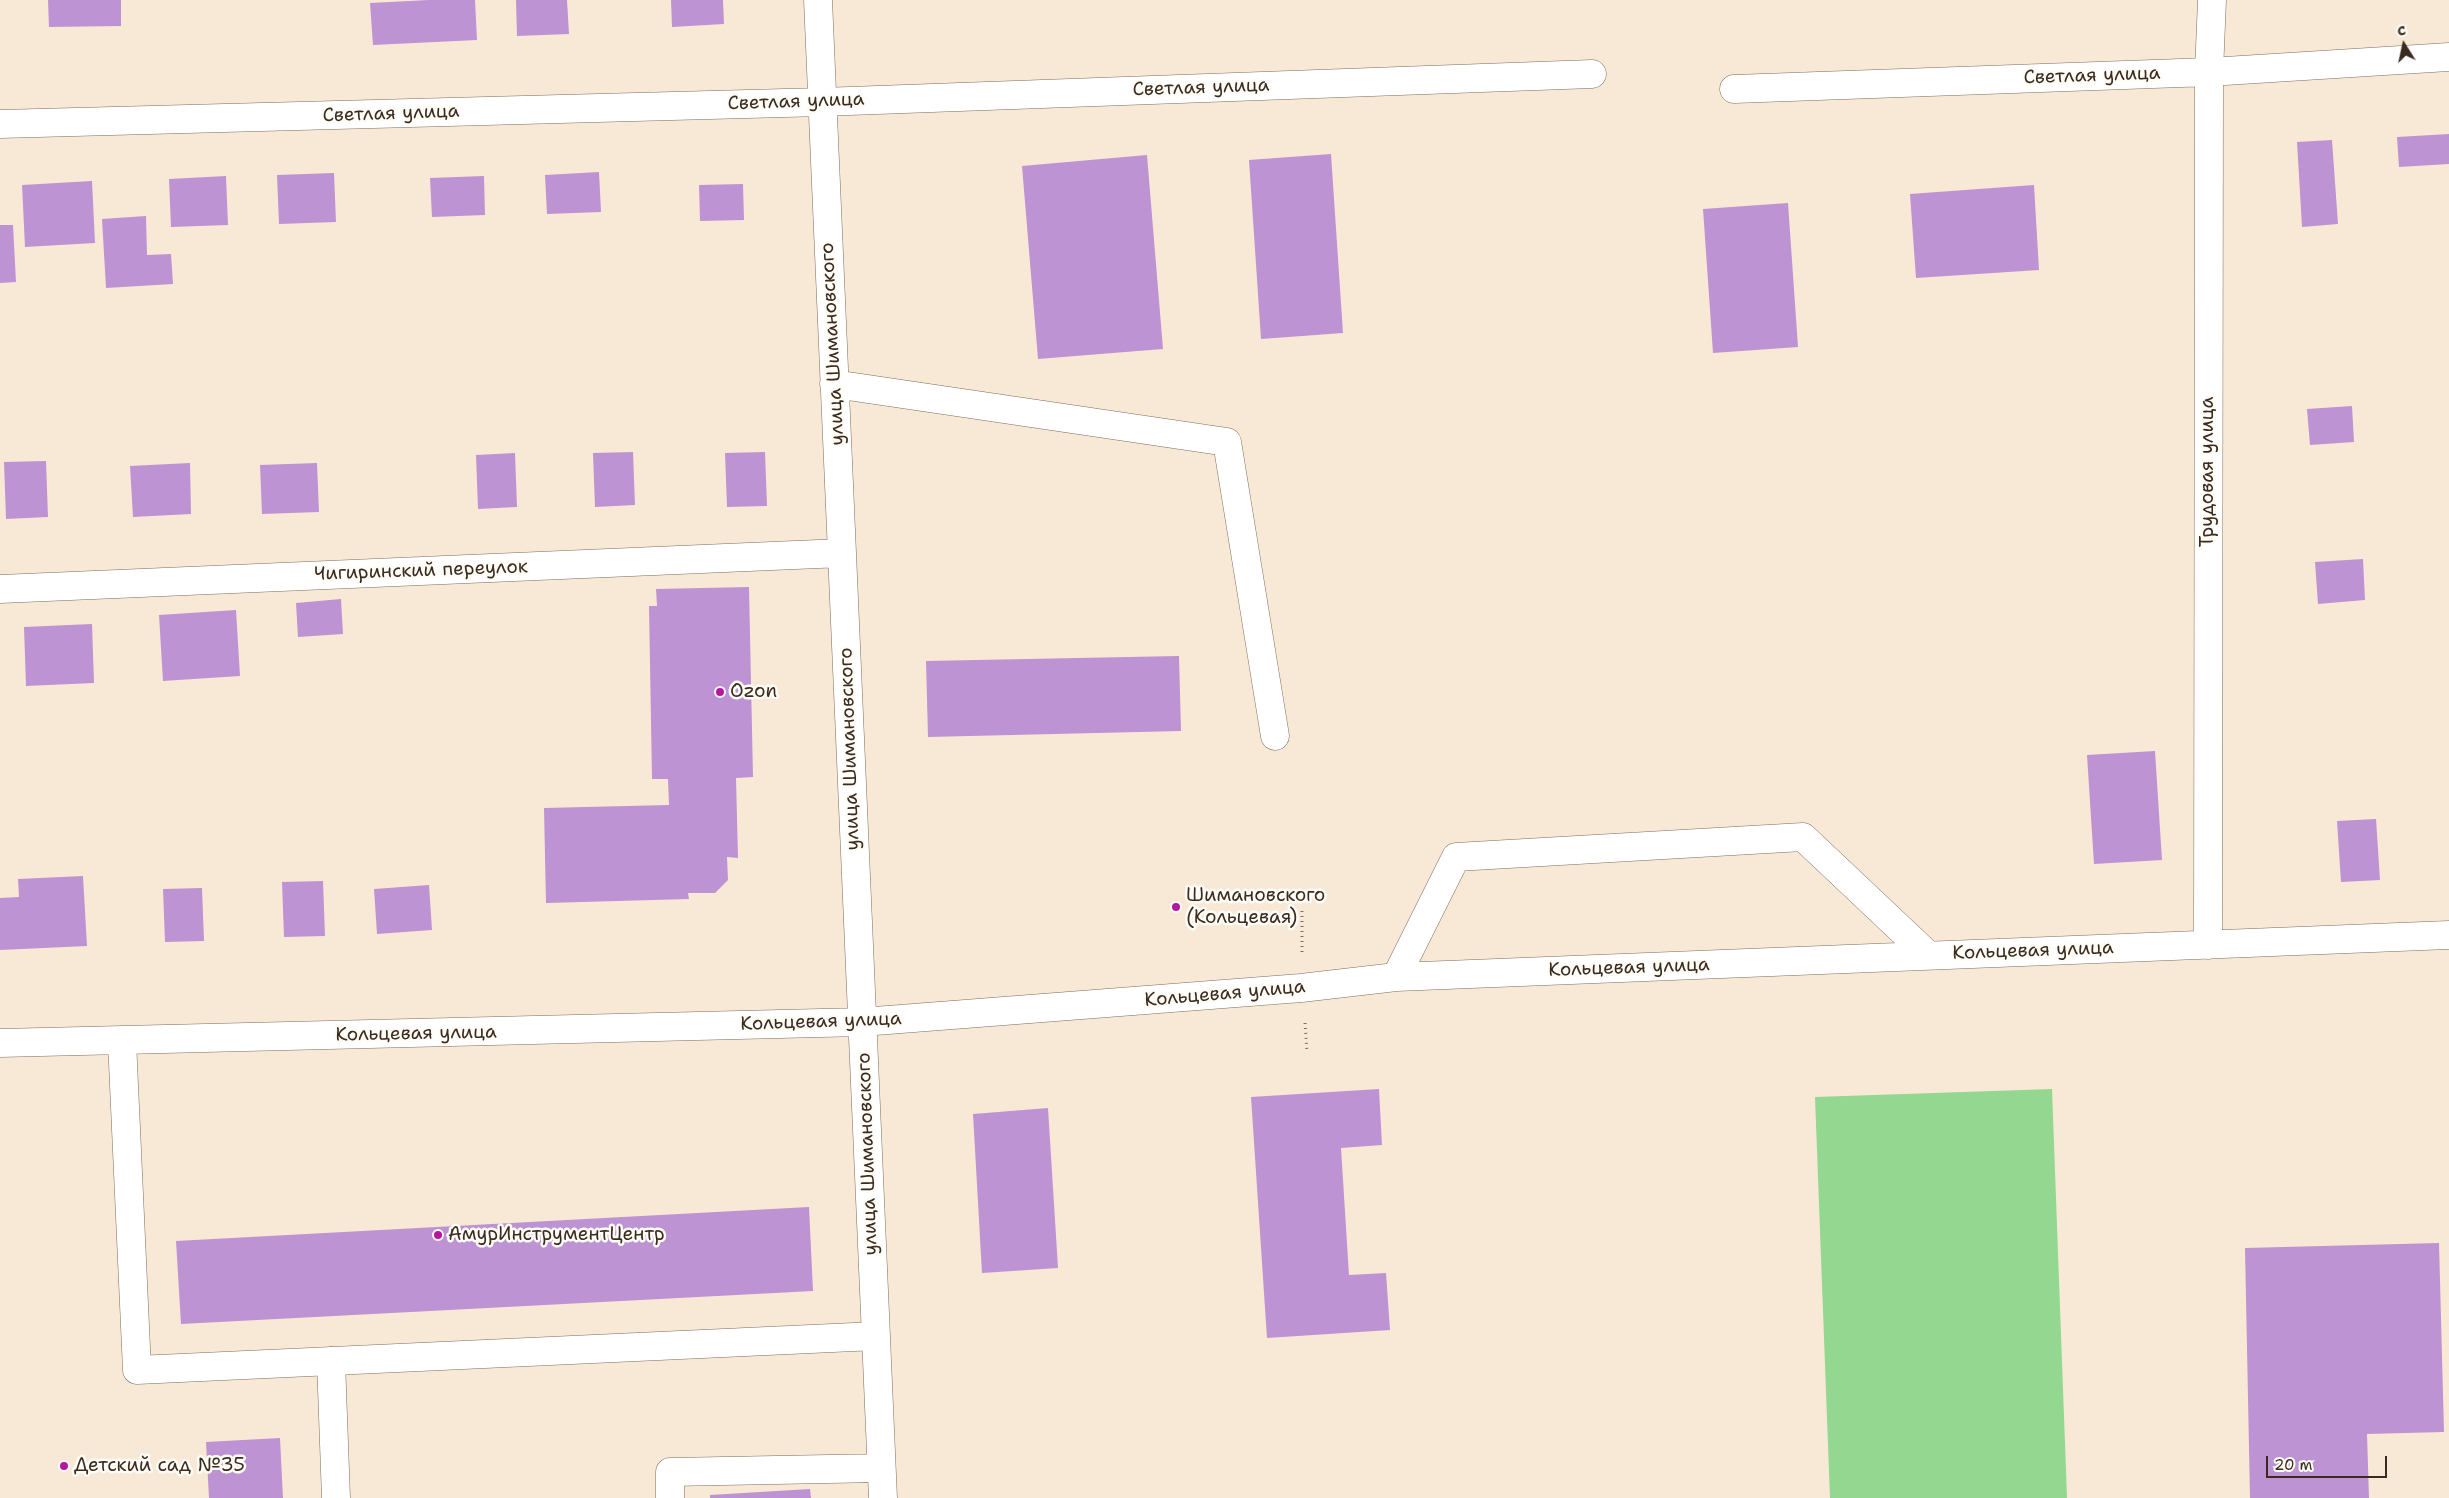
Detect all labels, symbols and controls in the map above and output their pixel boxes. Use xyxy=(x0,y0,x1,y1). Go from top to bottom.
north arrow xyxy=(2379,20,2429,70)
text: С xyxy=(2396,21,2407,40)
street label: Светлая улица xyxy=(2023,62,2161,90)
street label: Светлая улица xyxy=(1132,74,1270,102)
street label: Светлая улица xyxy=(727,88,865,116)
street label: Светлая улица xyxy=(322,100,460,128)
street label: улица Шимановского xyxy=(816,242,850,446)
street label: Трудовая улица xyxy=(2197,397,2219,547)
street label: Чигиринский переулок xyxy=(314,556,528,586)
street label: улица Шимановского xyxy=(835,647,865,851)
place label: Ozon xyxy=(730,681,777,703)
marker: Ozon xyxy=(714,686,726,698)
place label: Шимановского (Кольцевая) xyxy=(1186,885,1325,929)
marker: Шимановского (Кольцевая) xyxy=(1170,901,1182,913)
street label: Кольцевая улица xyxy=(1952,937,2114,965)
street label: Кольцевая улица xyxy=(1548,954,1710,982)
street label: Кольцевая улица xyxy=(1144,976,1306,1012)
street label: Кольцевая улица xyxy=(740,1008,902,1036)
street label: Кольцевая улица xyxy=(335,1021,497,1047)
street label: улица Шимановского xyxy=(853,1052,883,1256)
place label: АмурИнструментЦентр xyxy=(448,1224,665,1246)
marker: АмурИнструментЦентр xyxy=(432,1229,444,1241)
scale bar xyxy=(2269,1446,2390,1478)
place label: Детский сад №35 xyxy=(74,1455,245,1477)
text: 20 m xyxy=(2274,1455,2313,1475)
marker: Детский сад №35 xyxy=(58,1460,70,1472)

